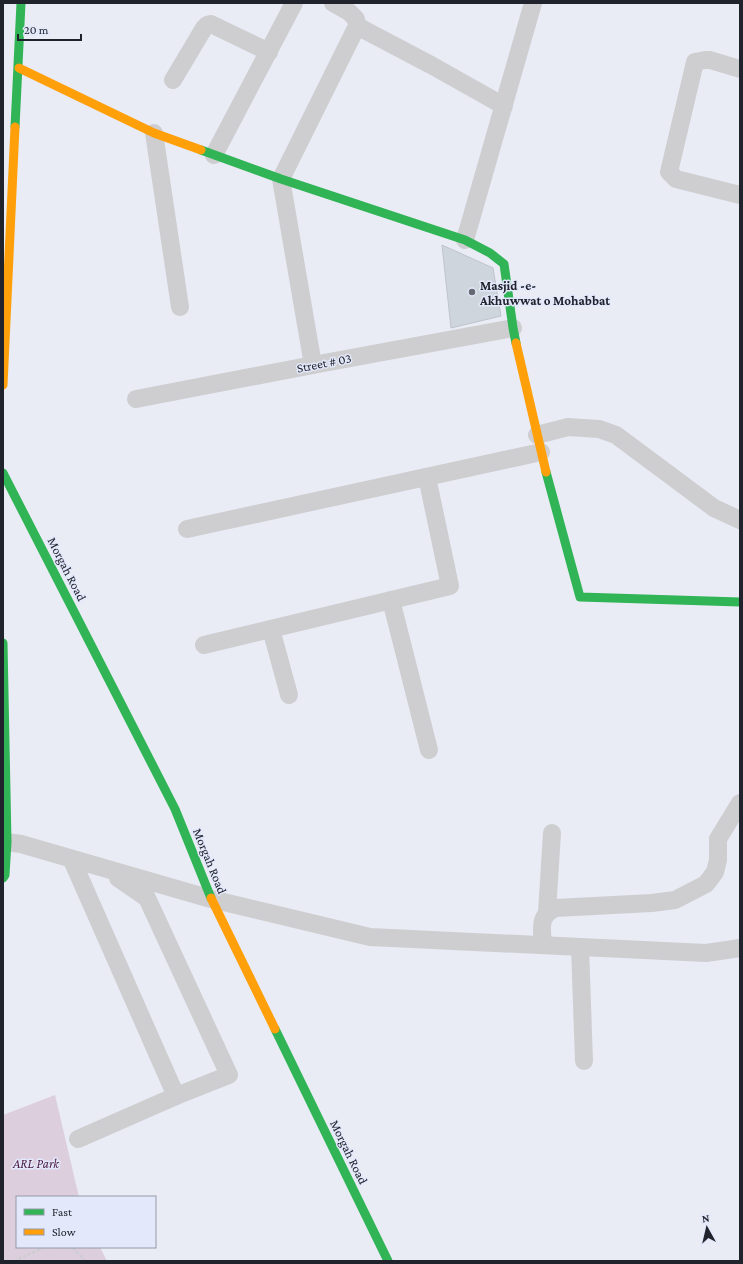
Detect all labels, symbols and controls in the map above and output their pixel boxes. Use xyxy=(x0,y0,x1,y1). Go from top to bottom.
scale bar xyxy=(18,16,81,42)
text: 20 m xyxy=(24,23,49,37)
place label: Masjid -e- Akhuwwat o Mohabbat xyxy=(479,278,610,308)
marker: Masjid -e- Akhuwwat o Mohabbat xyxy=(467,287,477,297)
street label: Street # 03 xyxy=(295,350,353,376)
street label: Morgah Road xyxy=(45,535,90,604)
street label: Morgah Road xyxy=(190,826,230,896)
street label: Morgah Road xyxy=(327,1117,371,1187)
park label: ARL Park xyxy=(12,1156,60,1171)
legend xyxy=(16,1196,156,1248)
text: Fast xyxy=(52,1205,73,1219)
north arrow xyxy=(687,1208,727,1248)
text: N xyxy=(701,1212,711,1225)
text: Slow xyxy=(52,1225,76,1239)

